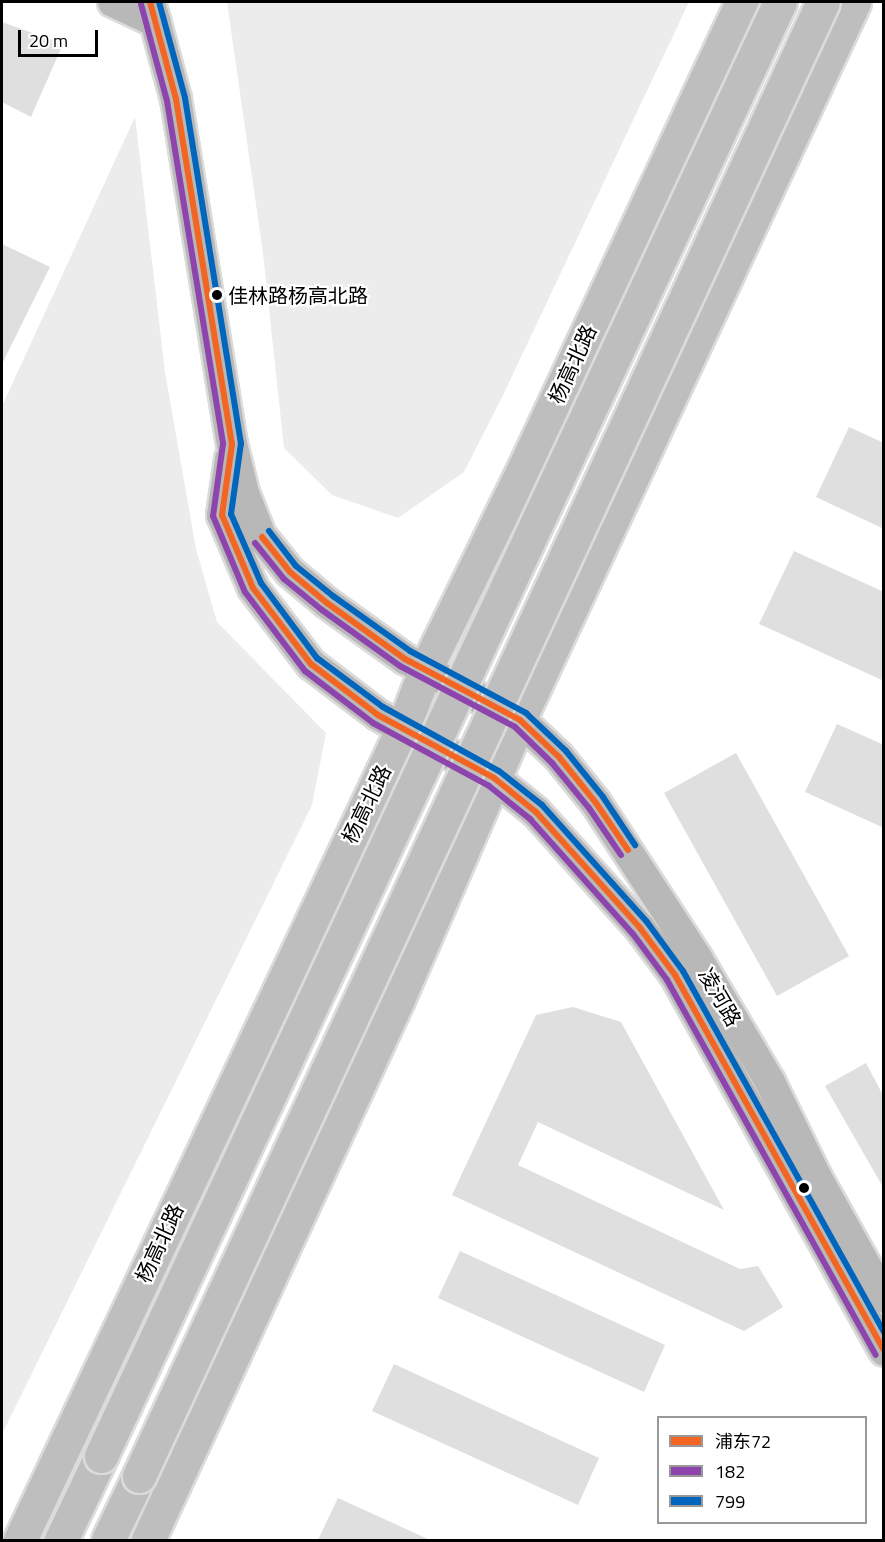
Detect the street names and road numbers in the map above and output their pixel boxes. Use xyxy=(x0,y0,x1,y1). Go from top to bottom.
street label: 杨高北路 xyxy=(543,321,601,407)
street label: 杨高北路 xyxy=(336,761,396,847)
street label: 凌河路 xyxy=(693,963,747,1031)
street label: 杨高北路 xyxy=(130,1200,188,1286)

